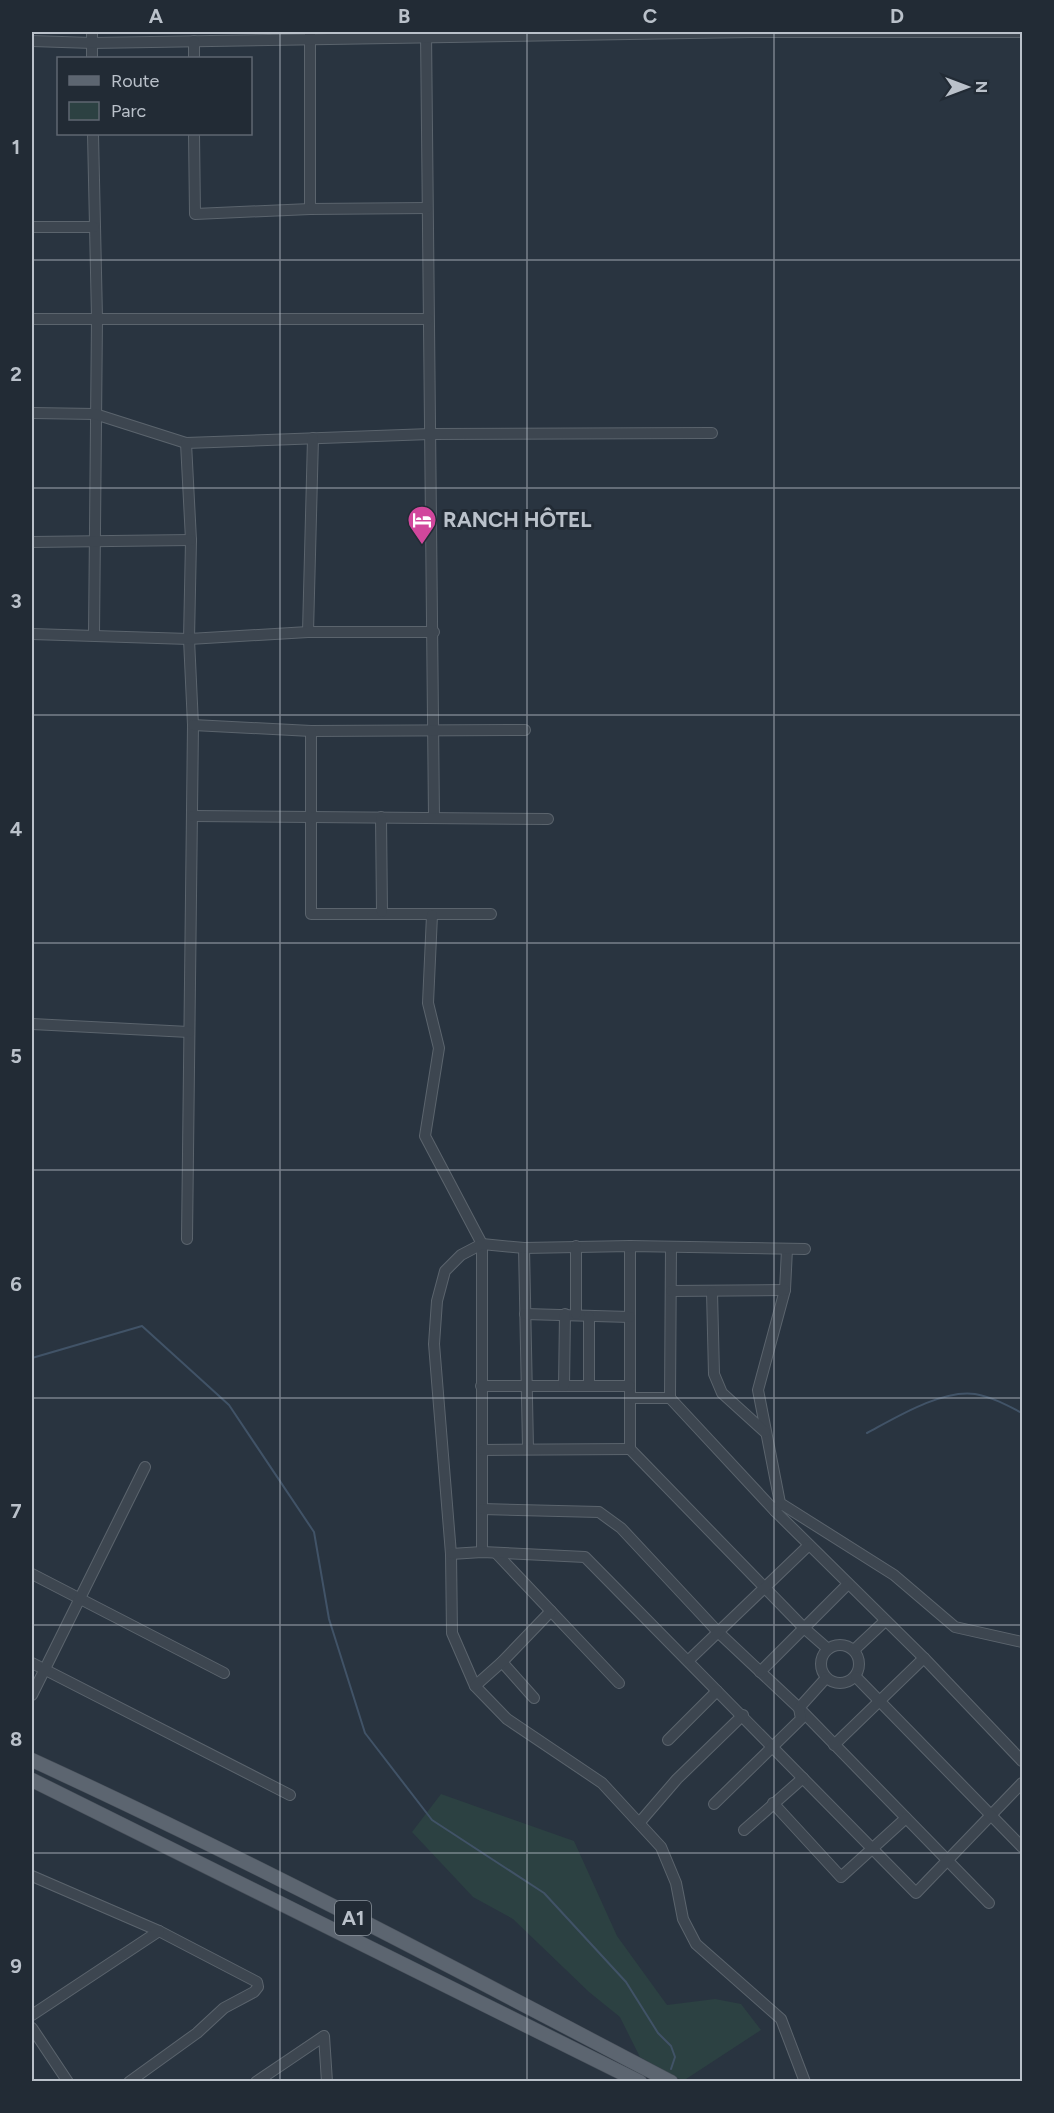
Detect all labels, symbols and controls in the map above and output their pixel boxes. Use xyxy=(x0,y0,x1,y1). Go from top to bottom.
text: A xyxy=(149,4,164,28)
text: B xyxy=(398,4,410,28)
text: C xyxy=(643,4,657,28)
text: D xyxy=(890,4,904,28)
legend xyxy=(57,57,252,135)
north arrow xyxy=(937,57,997,117)
text: Route xyxy=(111,70,160,92)
text: N xyxy=(972,81,991,93)
text: Parc xyxy=(111,100,147,122)
text: 1 xyxy=(12,135,20,159)
text: 2 xyxy=(10,362,22,386)
hotel icon: RANCH HÔTEL xyxy=(406,504,438,546)
place label: RANCH HÔTEL xyxy=(443,507,592,532)
text: 3 xyxy=(10,589,22,613)
text: 4 xyxy=(10,817,23,841)
text: 5 xyxy=(10,1044,22,1068)
text: 6 xyxy=(10,1272,22,1296)
text: 7 xyxy=(10,1499,22,1523)
text: 8 xyxy=(10,1727,22,1751)
road number: A1 xyxy=(335,1901,371,1935)
text: 9 xyxy=(10,1954,22,1978)

